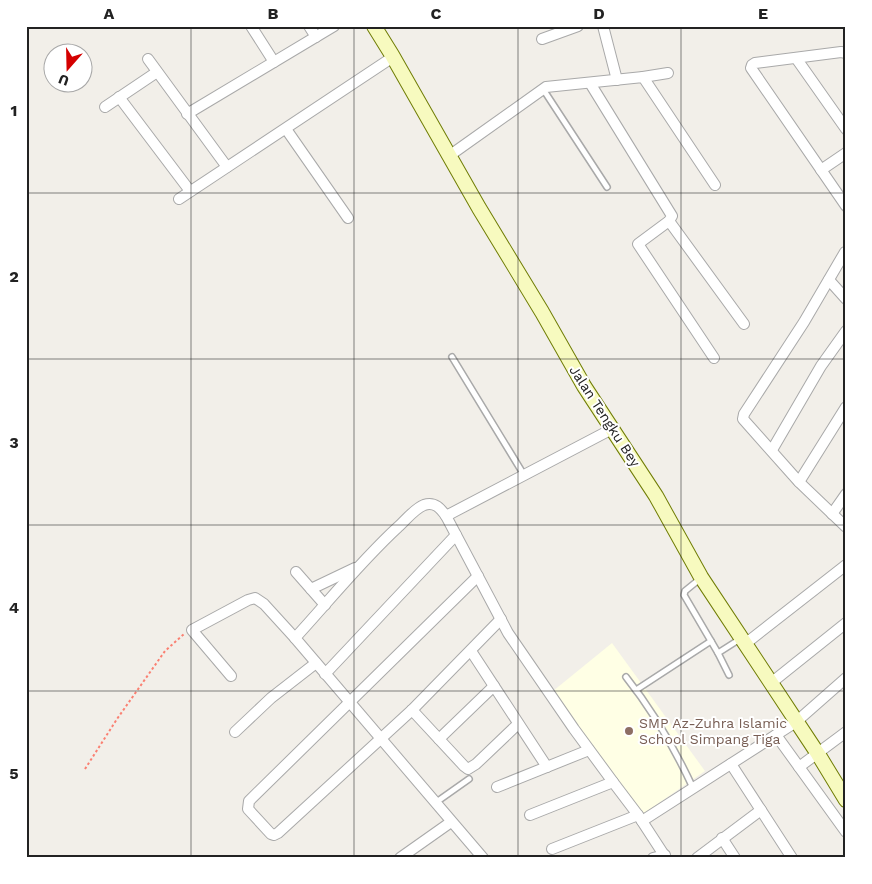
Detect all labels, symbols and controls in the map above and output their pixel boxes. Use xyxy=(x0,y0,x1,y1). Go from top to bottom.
text: A xyxy=(104,4,115,23)
text: B xyxy=(268,4,279,23)
text: C xyxy=(431,4,442,23)
text: D xyxy=(593,4,605,23)
text: E xyxy=(758,4,768,23)
north arrow xyxy=(42,42,92,92)
text: U xyxy=(56,71,71,89)
text: 1 xyxy=(11,101,17,120)
text: 2 xyxy=(9,267,19,286)
street label: Jalan Tengku Bey xyxy=(566,362,644,470)
text: 3 xyxy=(9,433,19,452)
text: 4 xyxy=(9,598,19,617)
place label: SMP Az-Zuhra Islamic School Simpang Tiga xyxy=(639,715,787,747)
marker: SMP Az-Zuhra Islamic School Simpang Tiga xyxy=(623,725,635,737)
text: 5 xyxy=(9,764,19,783)

